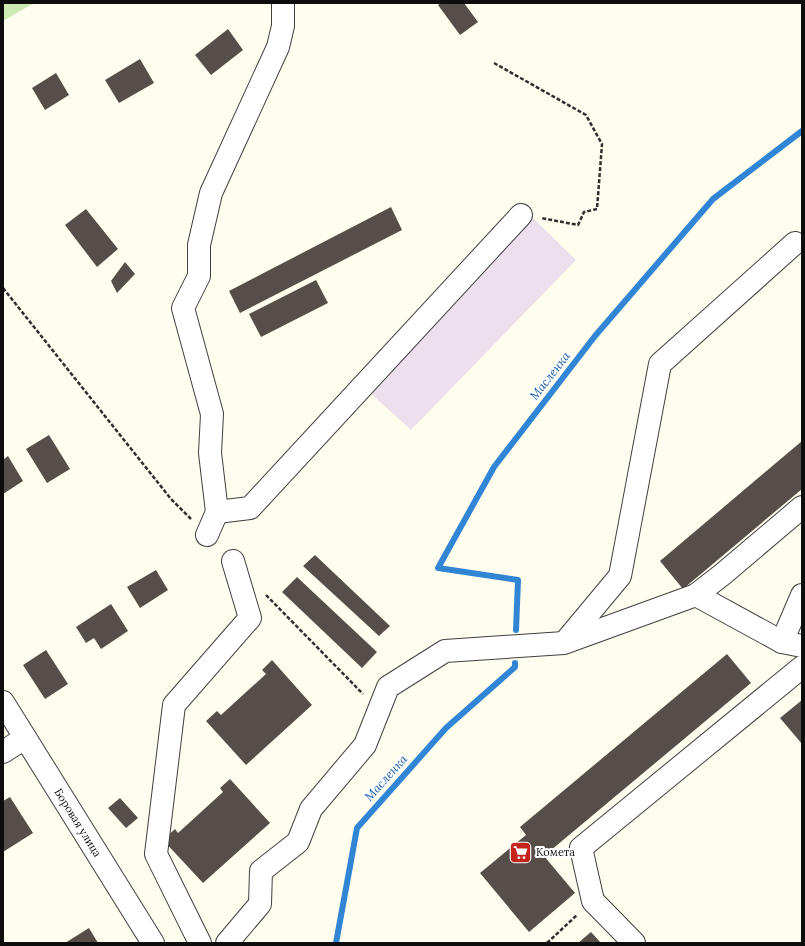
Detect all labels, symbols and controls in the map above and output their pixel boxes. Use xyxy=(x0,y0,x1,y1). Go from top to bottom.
water label: Масленка xyxy=(526,348,573,403)
water label: Масленка xyxy=(361,751,410,804)
street label: Боровая улица xyxy=(51,786,105,860)
supermarket icon: Комета xyxy=(508,839,534,865)
place label: Комета xyxy=(536,845,575,859)

